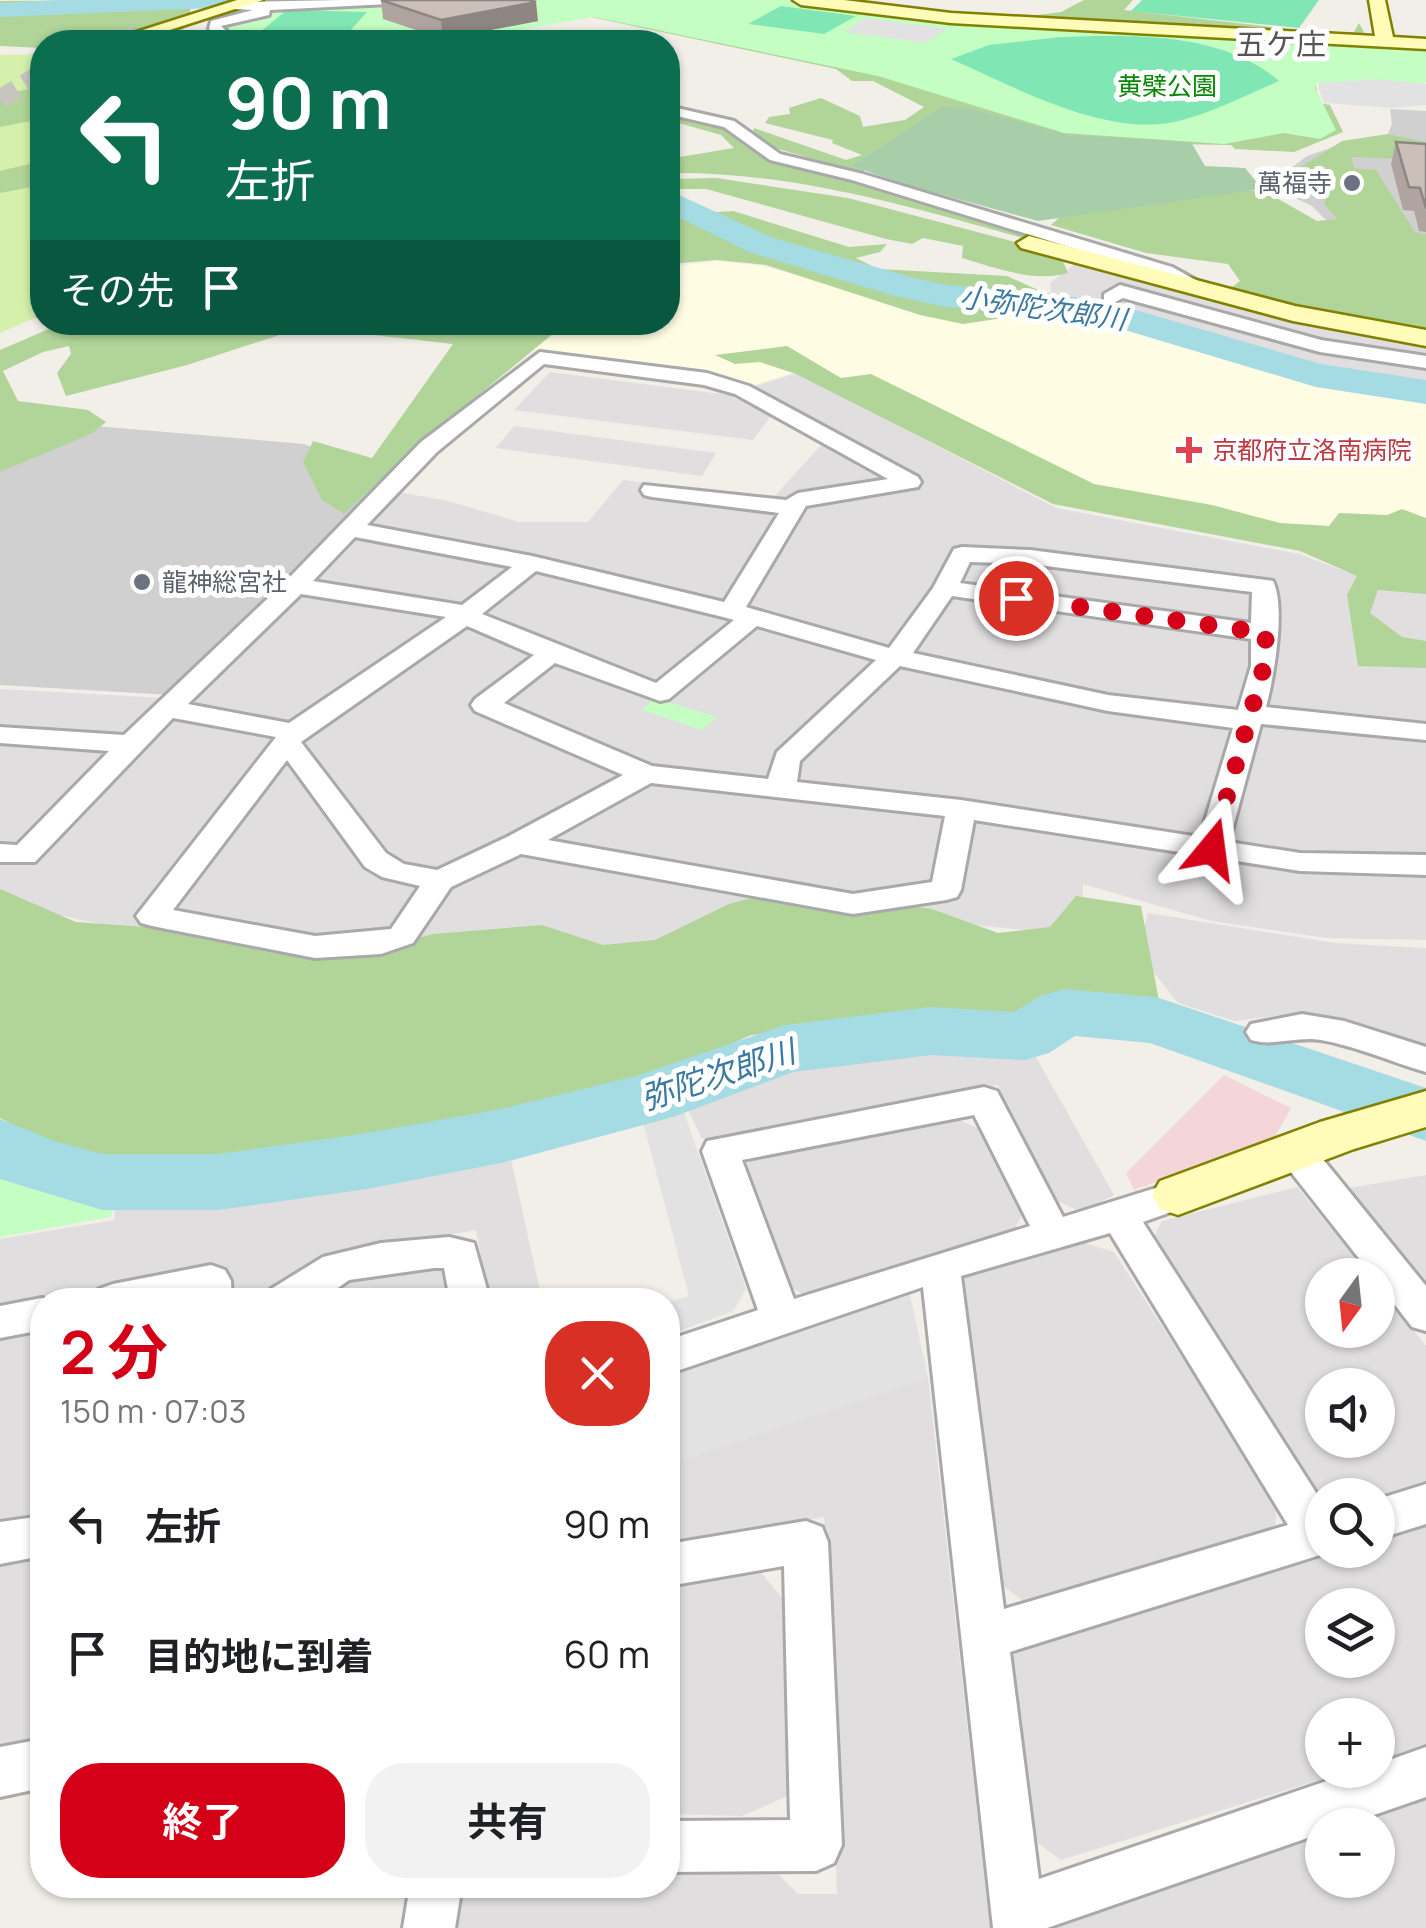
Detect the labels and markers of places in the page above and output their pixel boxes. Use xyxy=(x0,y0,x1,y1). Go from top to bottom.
place label: 萬福寺 xyxy=(1257,165,1332,200)
marker: 萬福寺 xyxy=(1341,172,1363,194)
place label: 京都府立洛南病院 xyxy=(1212,432,1412,467)
marker: 京都府立洛南病院 xyxy=(1176,437,1202,463)
pin xyxy=(974,556,1059,641)
place label: 龍神総宮社 xyxy=(162,564,287,599)
marker: 龍神総宮社 xyxy=(131,571,153,593)

